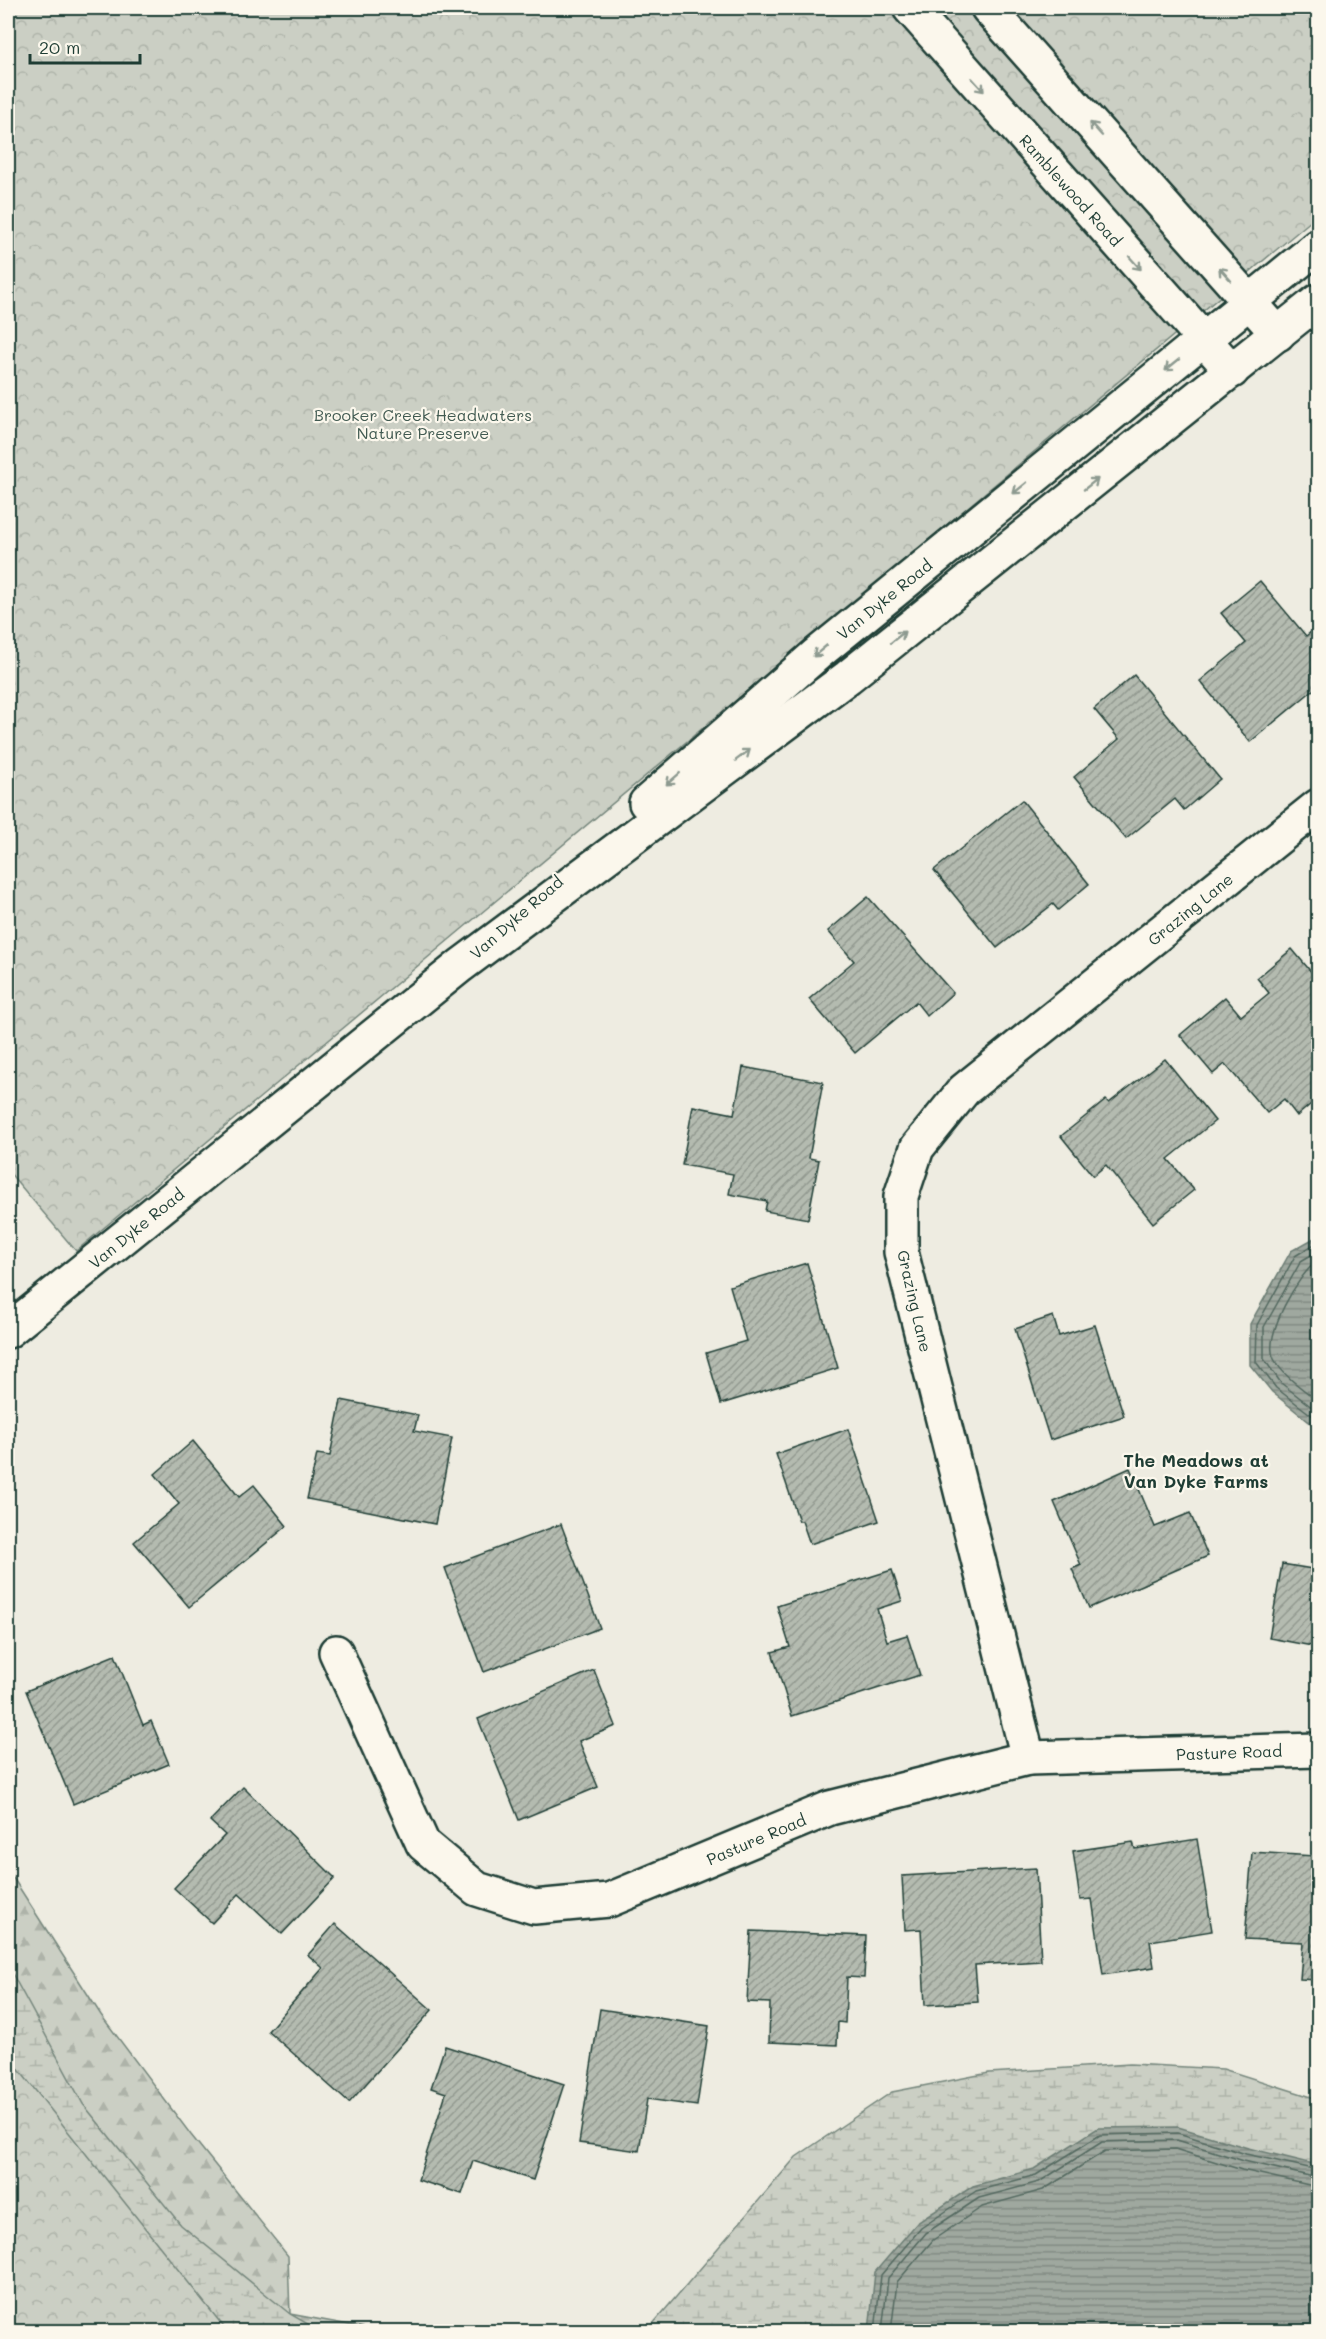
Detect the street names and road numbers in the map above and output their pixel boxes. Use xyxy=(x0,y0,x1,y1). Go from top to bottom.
street label: Ramblewood Road xyxy=(1015,130,1127,250)
street label: Van Dyke Road xyxy=(832,554,936,644)
street label: Grazing Lane xyxy=(1143,868,1237,950)
street label: Van Dyke Road xyxy=(465,871,567,963)
street label: Van Dyke Road xyxy=(84,1183,188,1273)
street label: Grazing Lane xyxy=(893,1248,937,1354)
street label: Pasture Road xyxy=(1176,1740,1282,1764)
street label: Pasture Road xyxy=(703,1809,809,1869)

